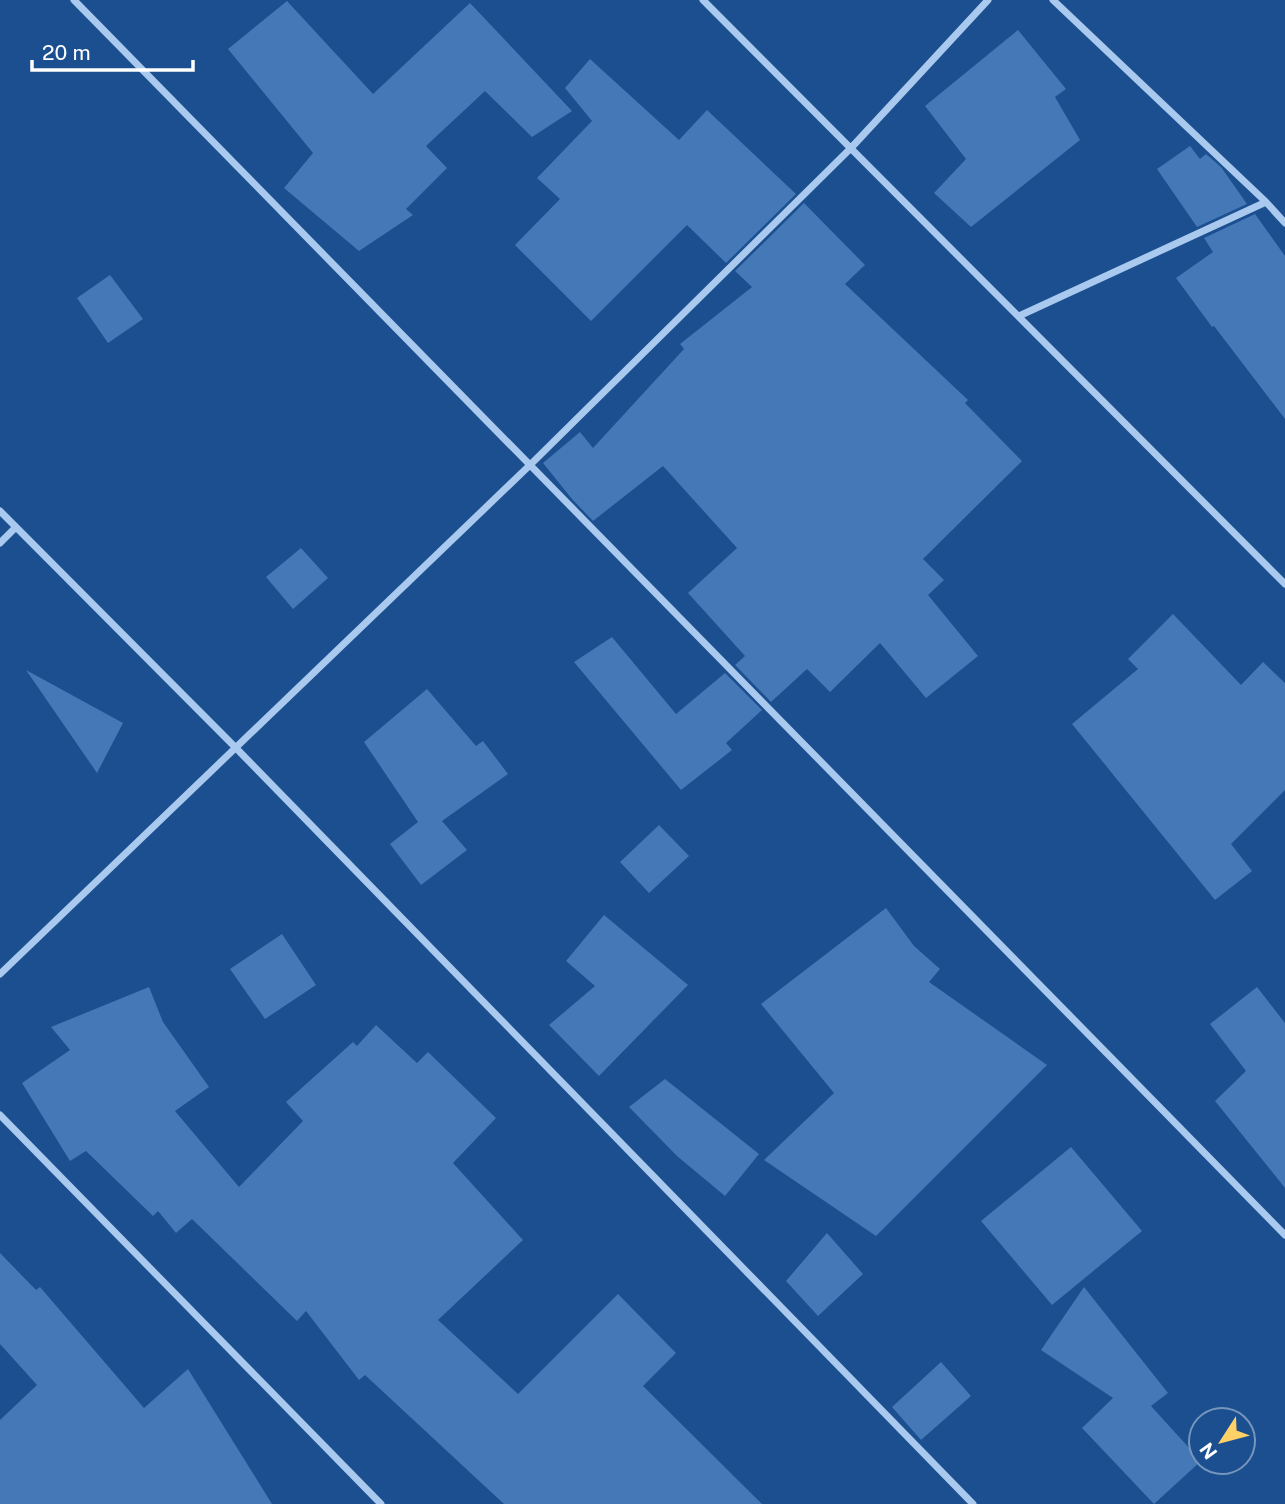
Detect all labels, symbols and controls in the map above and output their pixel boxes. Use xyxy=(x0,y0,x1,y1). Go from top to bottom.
scale bar xyxy=(32,28,192,72)
text: 20 m xyxy=(42,40,91,65)
north arrow xyxy=(1187,1406,1257,1476)
text: N xyxy=(1195,1439,1222,1463)

